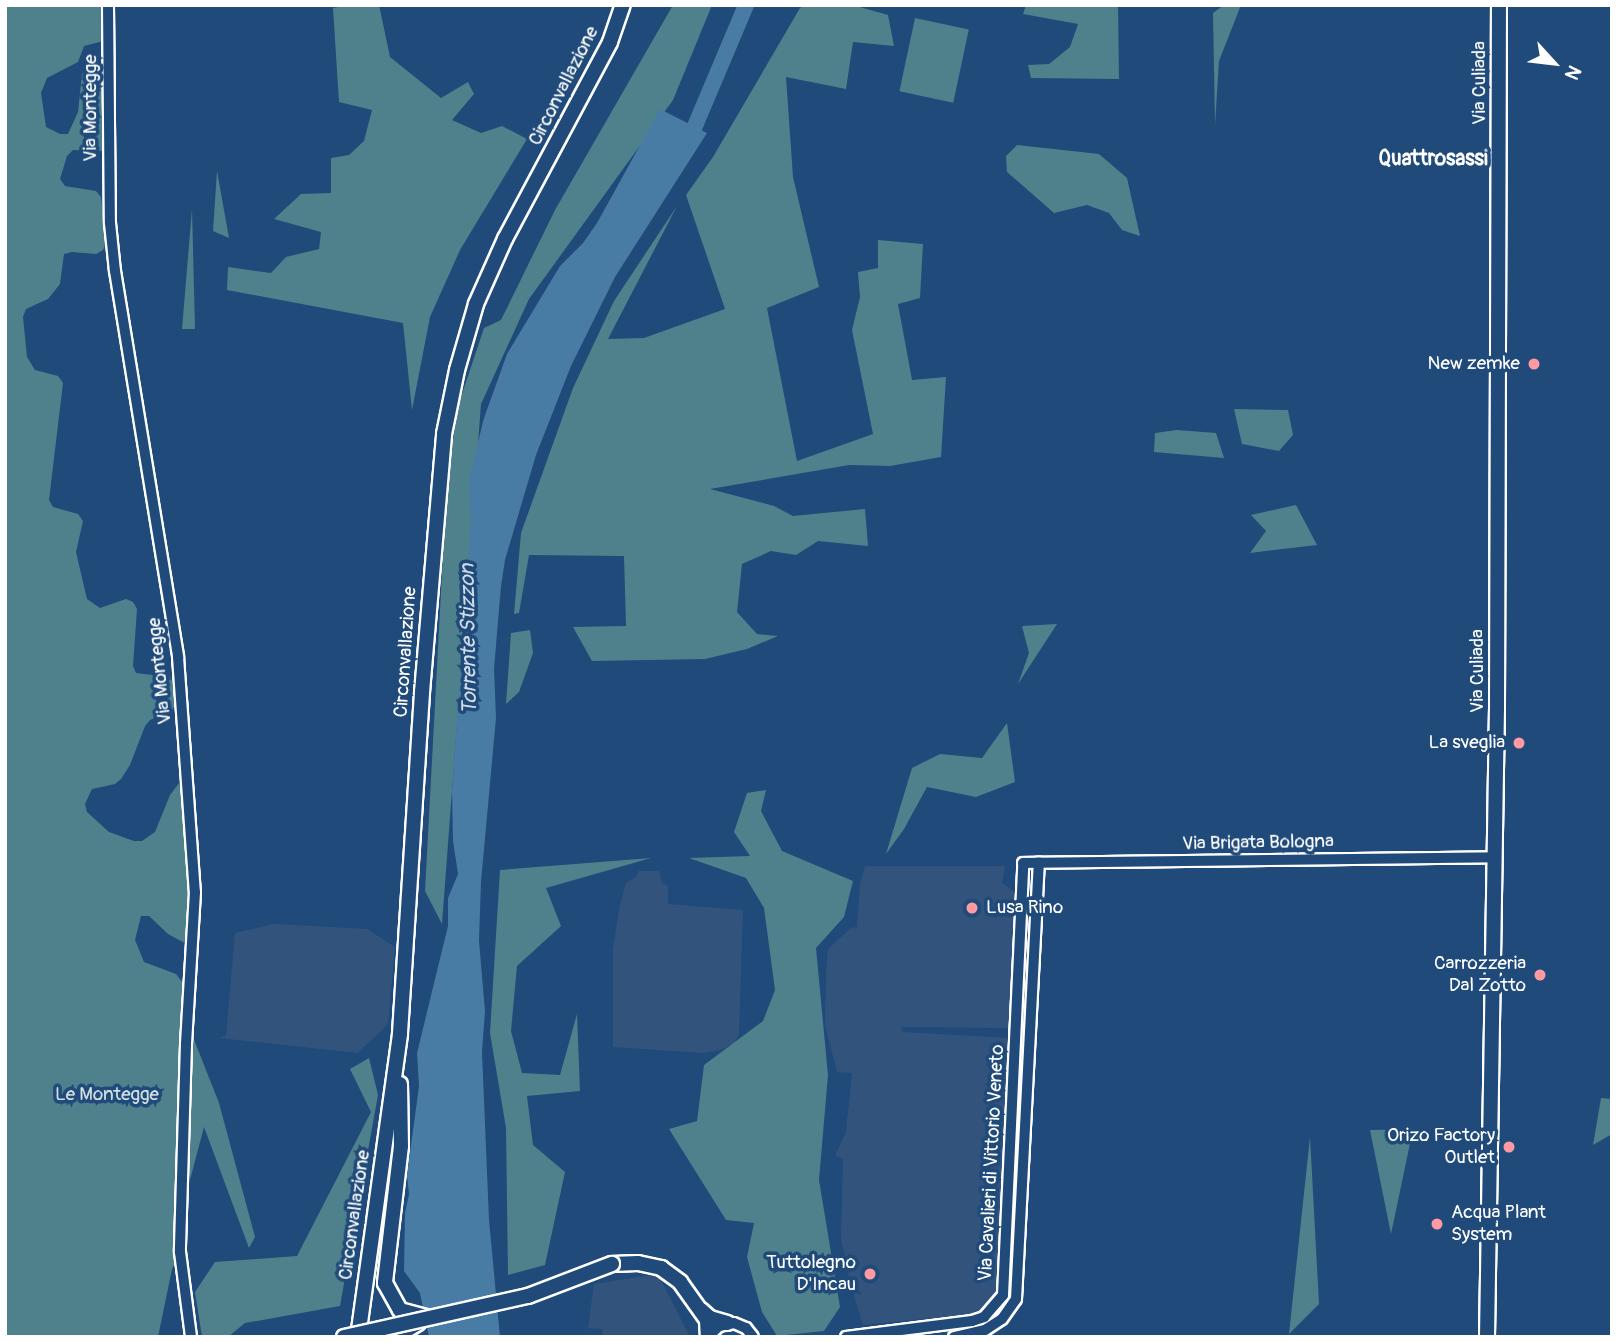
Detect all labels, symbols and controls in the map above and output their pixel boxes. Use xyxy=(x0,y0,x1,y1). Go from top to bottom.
street label: Circonvallazione xyxy=(524,22,604,150)
north arrow xyxy=(1519,28,1589,98)
street label: Via Culiada xyxy=(1469,41,1491,125)
street label: Via Montegge xyxy=(80,54,102,162)
text: N xyxy=(1559,61,1586,84)
district label: Quattrosassi xyxy=(1378,146,1488,172)
place label: New zemke xyxy=(1428,353,1520,375)
marker: New zemke xyxy=(1526,356,1542,372)
water label: Torrente Stizzon xyxy=(455,563,483,715)
street label: Circonvallazione xyxy=(390,586,422,718)
street label: Via Montegge xyxy=(143,616,177,726)
street label: Via Culiada xyxy=(1467,629,1489,713)
place label: La sveglia xyxy=(1429,732,1505,754)
marker: La sveglia xyxy=(1511,735,1527,751)
street label: Via Brigata Bologna xyxy=(1182,830,1334,856)
place label: Lusa Rino xyxy=(986,897,1063,919)
marker: Lusa Rino xyxy=(964,900,980,916)
place label: Carrozzeria Dal Zotto xyxy=(1434,953,1526,997)
marker: Carrozzeria Dal Zotto xyxy=(1532,967,1548,983)
street label: Via Cavalieri di Vittorio Veneto xyxy=(974,1044,1010,1282)
park label: Le Montegge xyxy=(55,1084,159,1106)
place label: Orizo Factory Outlet xyxy=(1387,1125,1495,1169)
marker: Orizo Factory Outlet xyxy=(1501,1139,1517,1155)
street label: Circonvallazione xyxy=(335,1149,375,1281)
place label: Acqua Plant System xyxy=(1451,1202,1546,1246)
marker: Acqua Plant System xyxy=(1429,1216,1445,1232)
place label: Tuttolegno D'Incau xyxy=(766,1252,856,1296)
marker: Tuttolegno D'Incau xyxy=(862,1266,878,1282)

